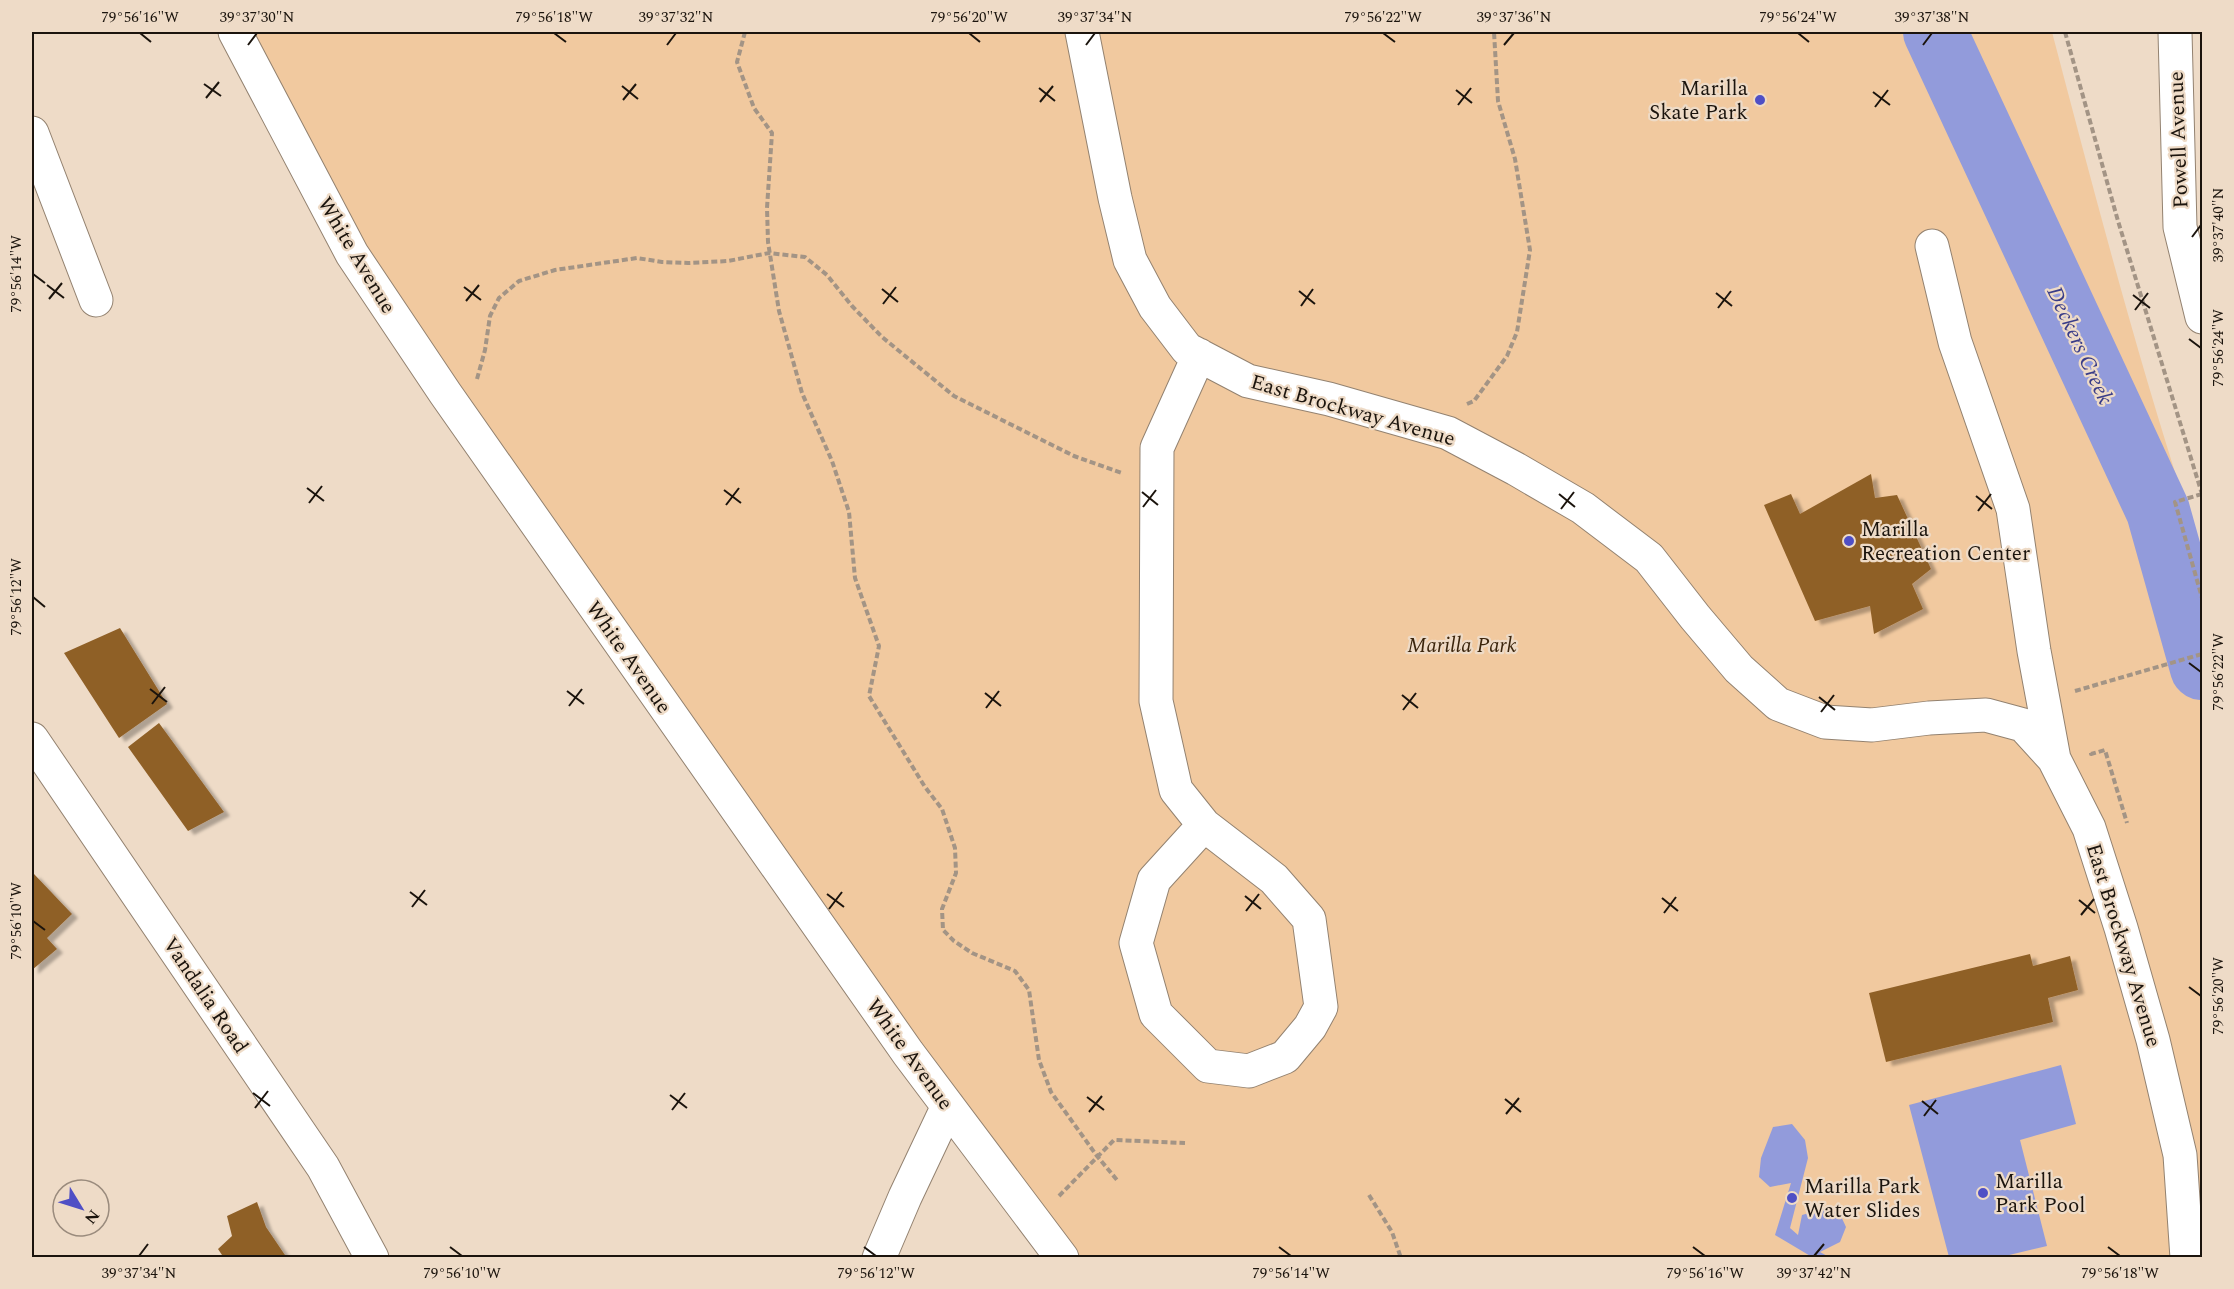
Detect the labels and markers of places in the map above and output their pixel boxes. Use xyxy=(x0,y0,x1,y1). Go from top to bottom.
place label: Marilla Skate Park xyxy=(1649,73,1749,129)
marker: Marilla Skate Park xyxy=(1753,93,1767,107)
place label: Marilla Recreation Center xyxy=(1861,514,2030,570)
marker: Marilla Recreation Center xyxy=(1842,534,1856,548)
place label: Marilla Park Pool xyxy=(1995,1166,2086,1222)
place label: Marilla Park Water Slides xyxy=(1804,1171,1921,1227)
marker: Marilla Park Pool xyxy=(1976,1186,1990,1200)
marker: Marilla Park Water Slides xyxy=(1785,1191,1799,1205)

